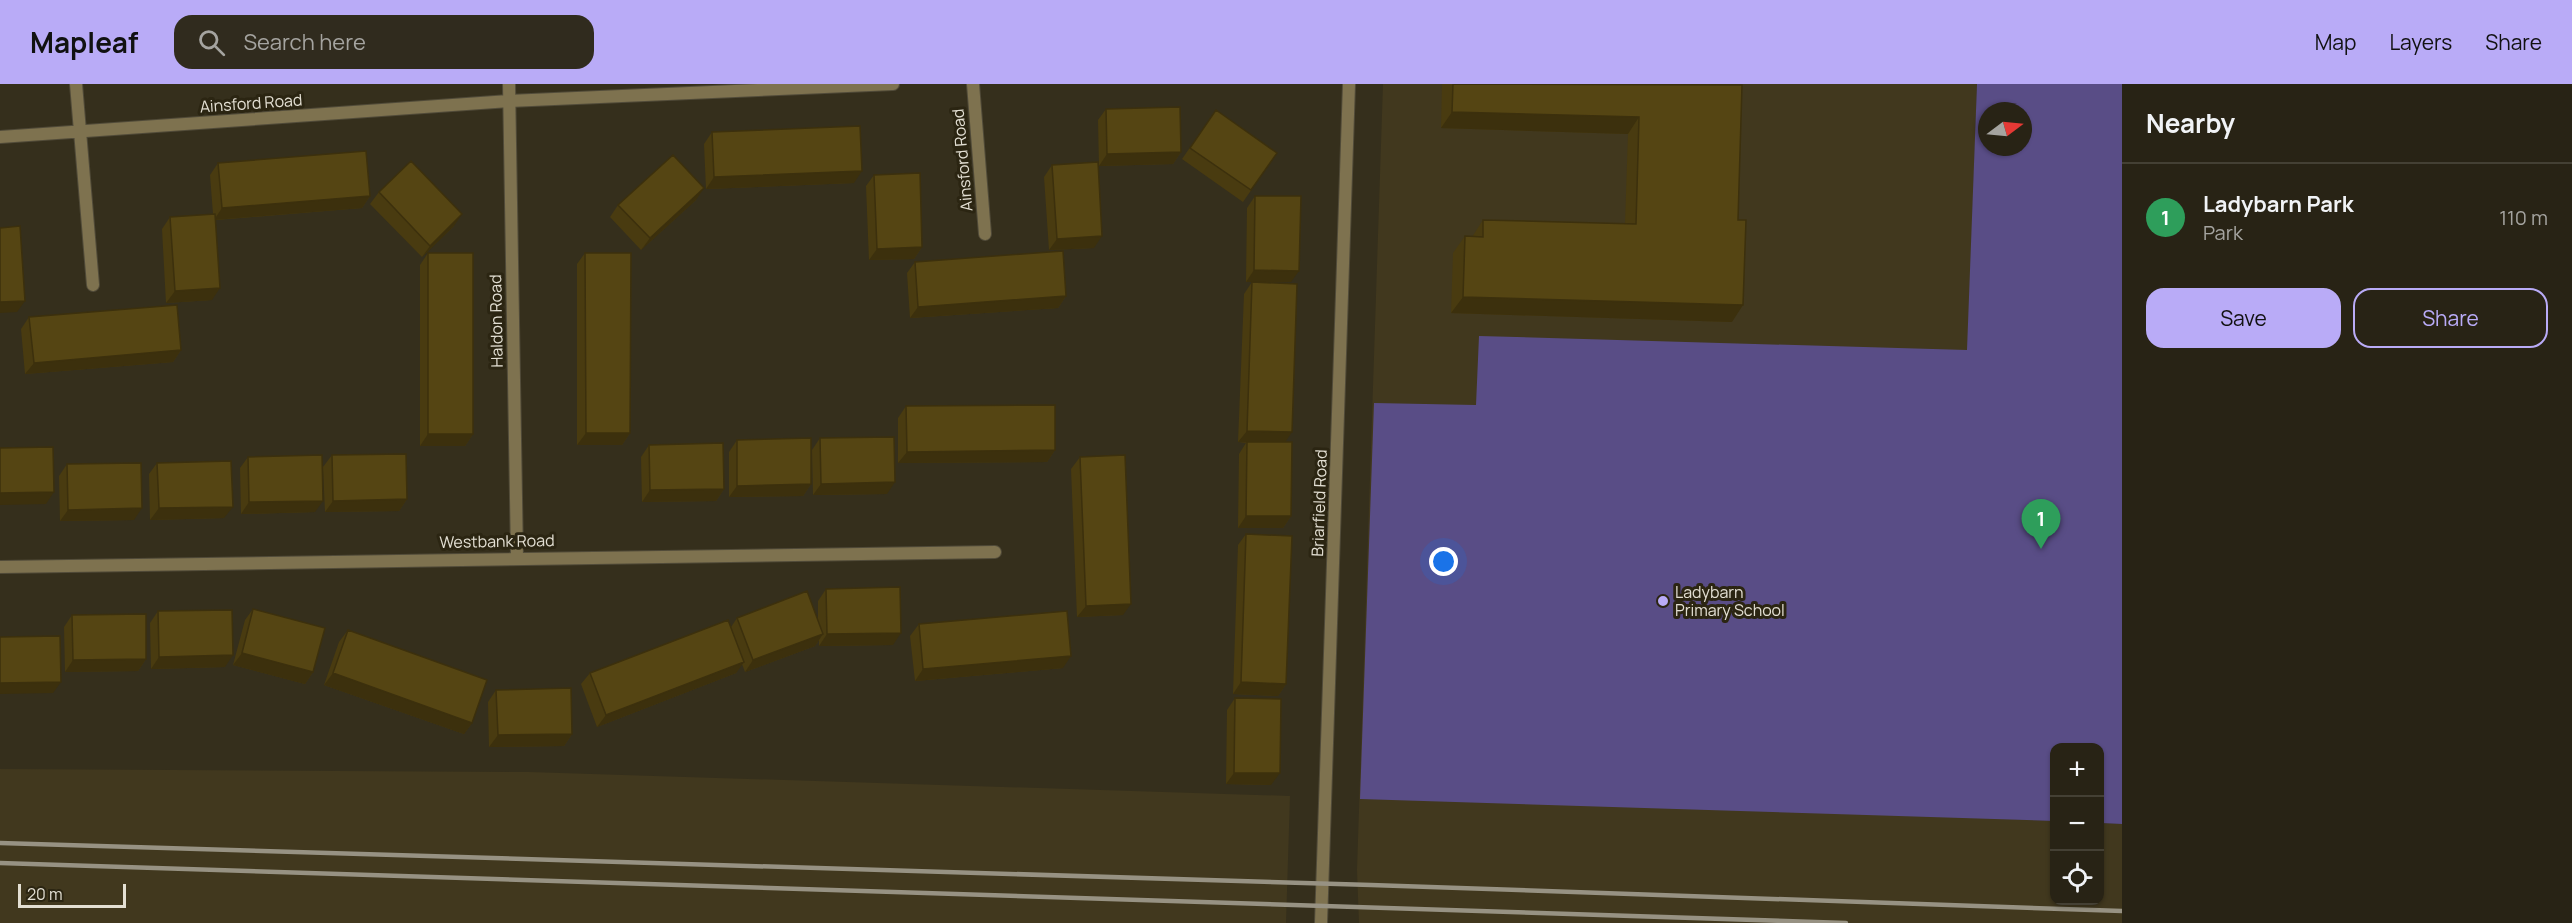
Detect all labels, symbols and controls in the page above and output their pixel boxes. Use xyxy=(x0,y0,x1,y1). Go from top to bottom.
search box xyxy=(174,15,594,69)
text: Mapleaf xyxy=(30,23,138,61)
icon: search xyxy=(195,26,228,59)
text: Search here xyxy=(243,27,366,57)
text: Map xyxy=(2315,28,2356,56)
text: Layers xyxy=(2389,28,2452,56)
text: Share xyxy=(2485,28,2542,56)
street label: Ainsford Road xyxy=(199,88,303,118)
north arrow xyxy=(1978,102,2032,156)
text: Nearby xyxy=(2146,105,2235,141)
street label: Ainsford Road xyxy=(947,108,977,212)
text: Ladybarn Park xyxy=(2203,189,2354,219)
text: 1 xyxy=(2161,204,2170,231)
text: 110 m xyxy=(2499,204,2548,231)
text: Park xyxy=(2203,219,2243,246)
street label: Haldon Road xyxy=(484,274,508,368)
button: Save xyxy=(2146,288,2341,348)
button: Share xyxy=(2353,288,2548,348)
street label: Briarfield Road xyxy=(1306,449,1332,557)
pin: 1 xyxy=(2022,500,2060,549)
street label: Westbank Road xyxy=(439,529,555,553)
your location xyxy=(1429,547,1458,576)
place label: Ladybarn Primary School xyxy=(1675,581,1785,621)
marker: Ladybarn Primary School xyxy=(1656,594,1670,608)
map controls xyxy=(2050,743,2104,905)
button: + xyxy=(2050,743,2104,797)
button: − xyxy=(2050,797,2104,851)
button: locate xyxy=(2050,851,2104,905)
scale bar xyxy=(18,881,126,908)
text: 20 m xyxy=(27,883,63,905)

